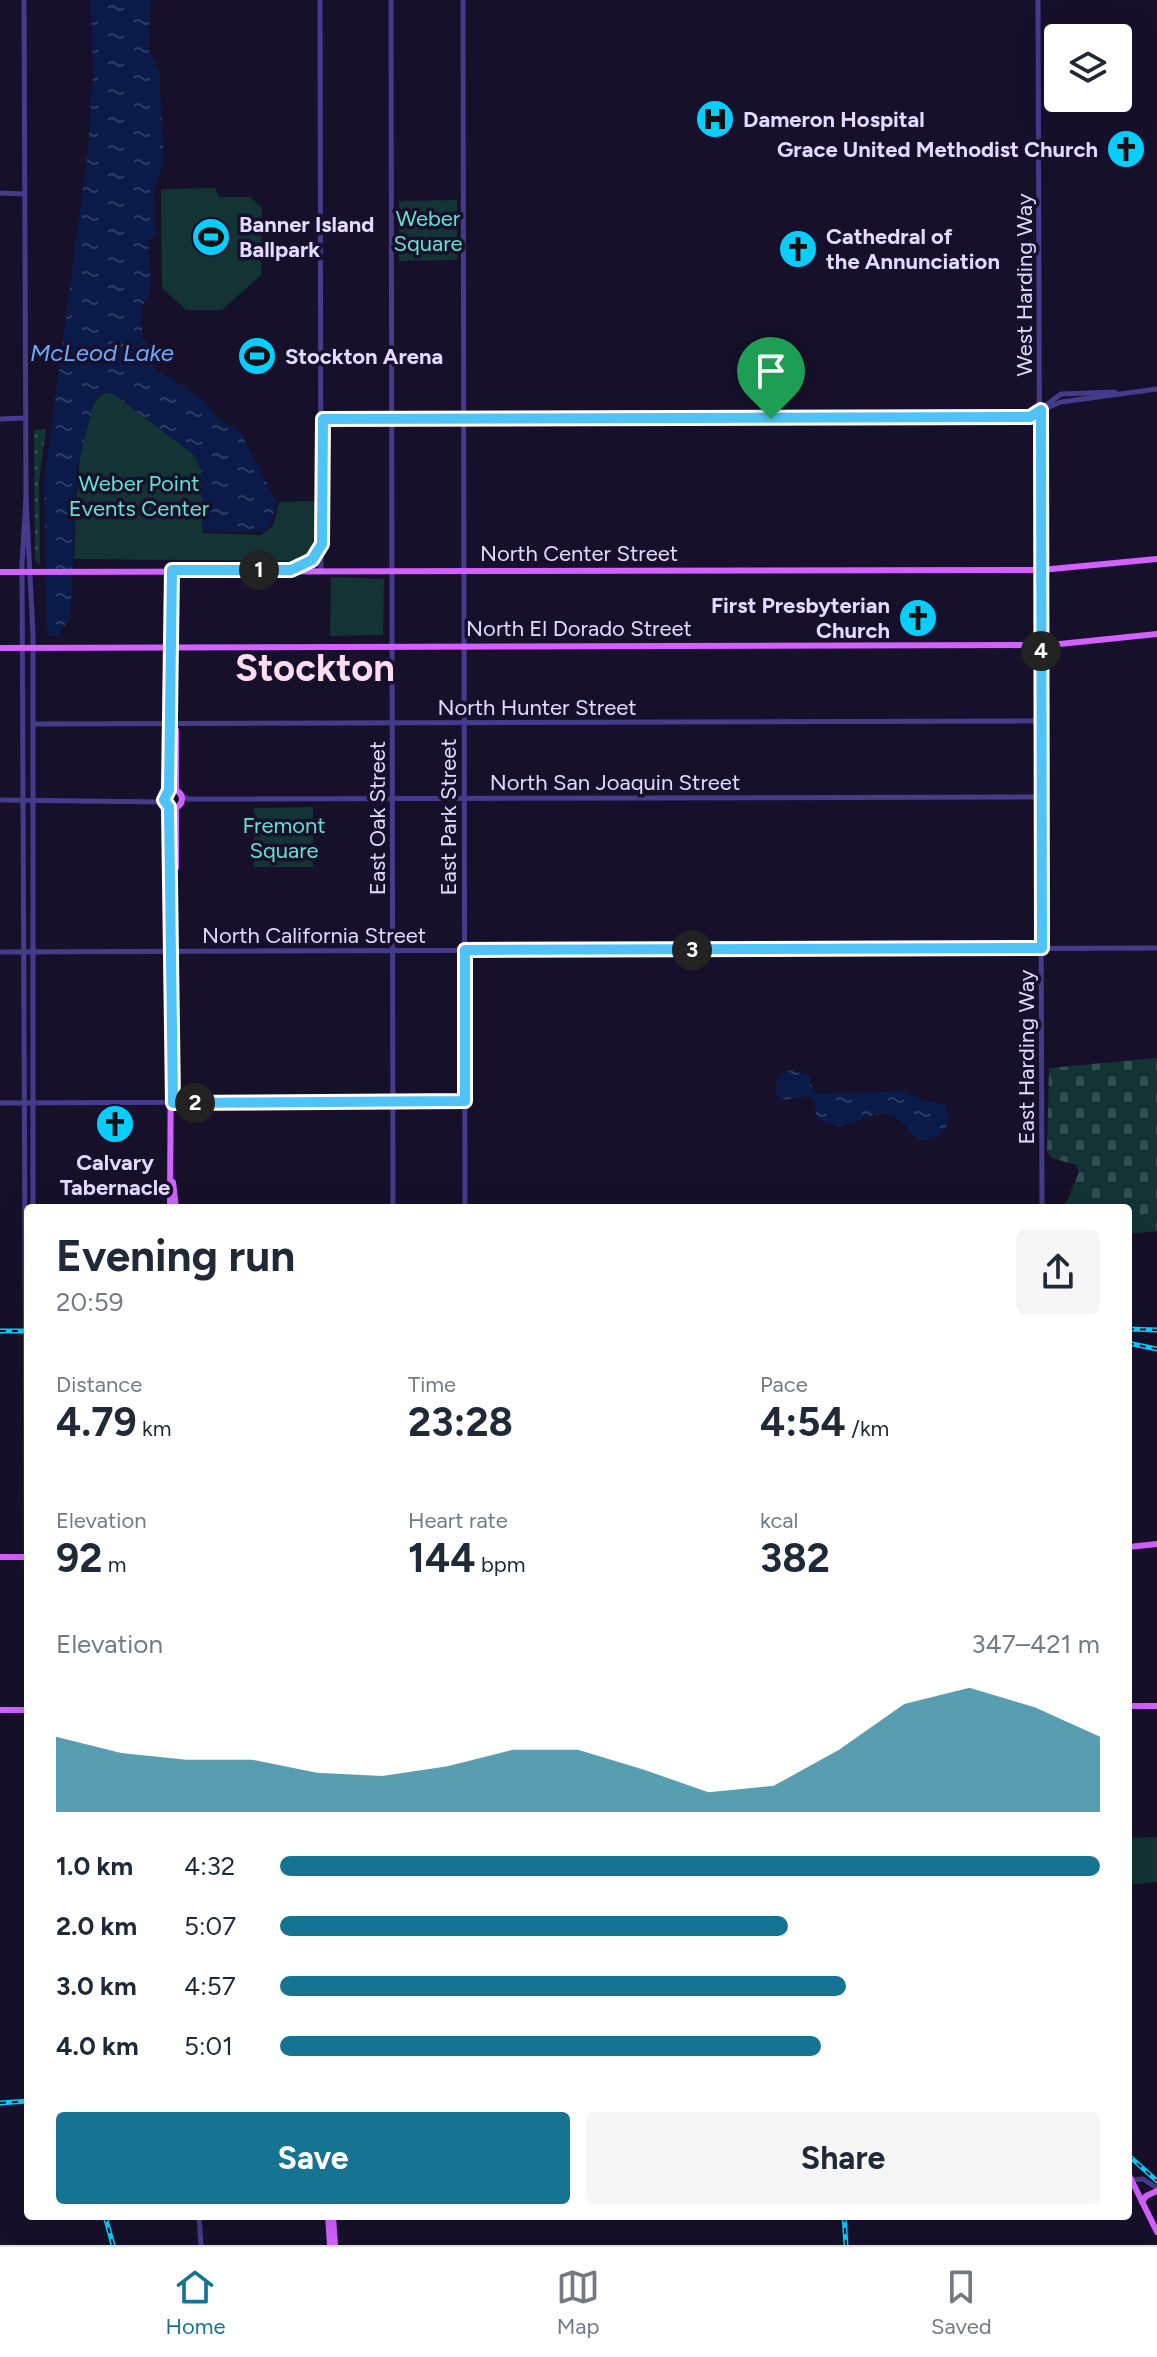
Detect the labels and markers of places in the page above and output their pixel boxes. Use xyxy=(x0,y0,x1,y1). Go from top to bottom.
hospital icon: Dameron Hospital xyxy=(694,98,736,140)
place label: Dameron Hospital xyxy=(743,106,925,133)
church icon: Grace United Methodist Church xyxy=(1105,128,1147,170)
place label: Grace United Methodist Church xyxy=(777,136,1098,163)
place label: Banner Island Ballpark xyxy=(239,211,374,263)
sports icon: Banner Island Ballpark xyxy=(190,216,232,258)
place label: Cathedral of the Annunciation xyxy=(826,223,1000,275)
church icon: Cathedral of the Annunciation xyxy=(777,228,819,270)
sports icon: Stockton Arena xyxy=(236,335,278,377)
pin xyxy=(737,337,805,419)
place label: Stockton Arena xyxy=(285,343,443,370)
pin: 1 xyxy=(239,550,279,590)
place label: First Presbyterian Church xyxy=(711,592,890,644)
church icon: First Presbyterian Church xyxy=(897,597,939,639)
pin: 4 xyxy=(1021,631,1061,671)
pin: 3 xyxy=(672,930,712,970)
pin: 2 xyxy=(175,1083,215,1123)
church icon: Calvary Tabernacle xyxy=(94,1103,136,1145)
place label: Calvary Tabernacle xyxy=(60,1149,170,1201)

